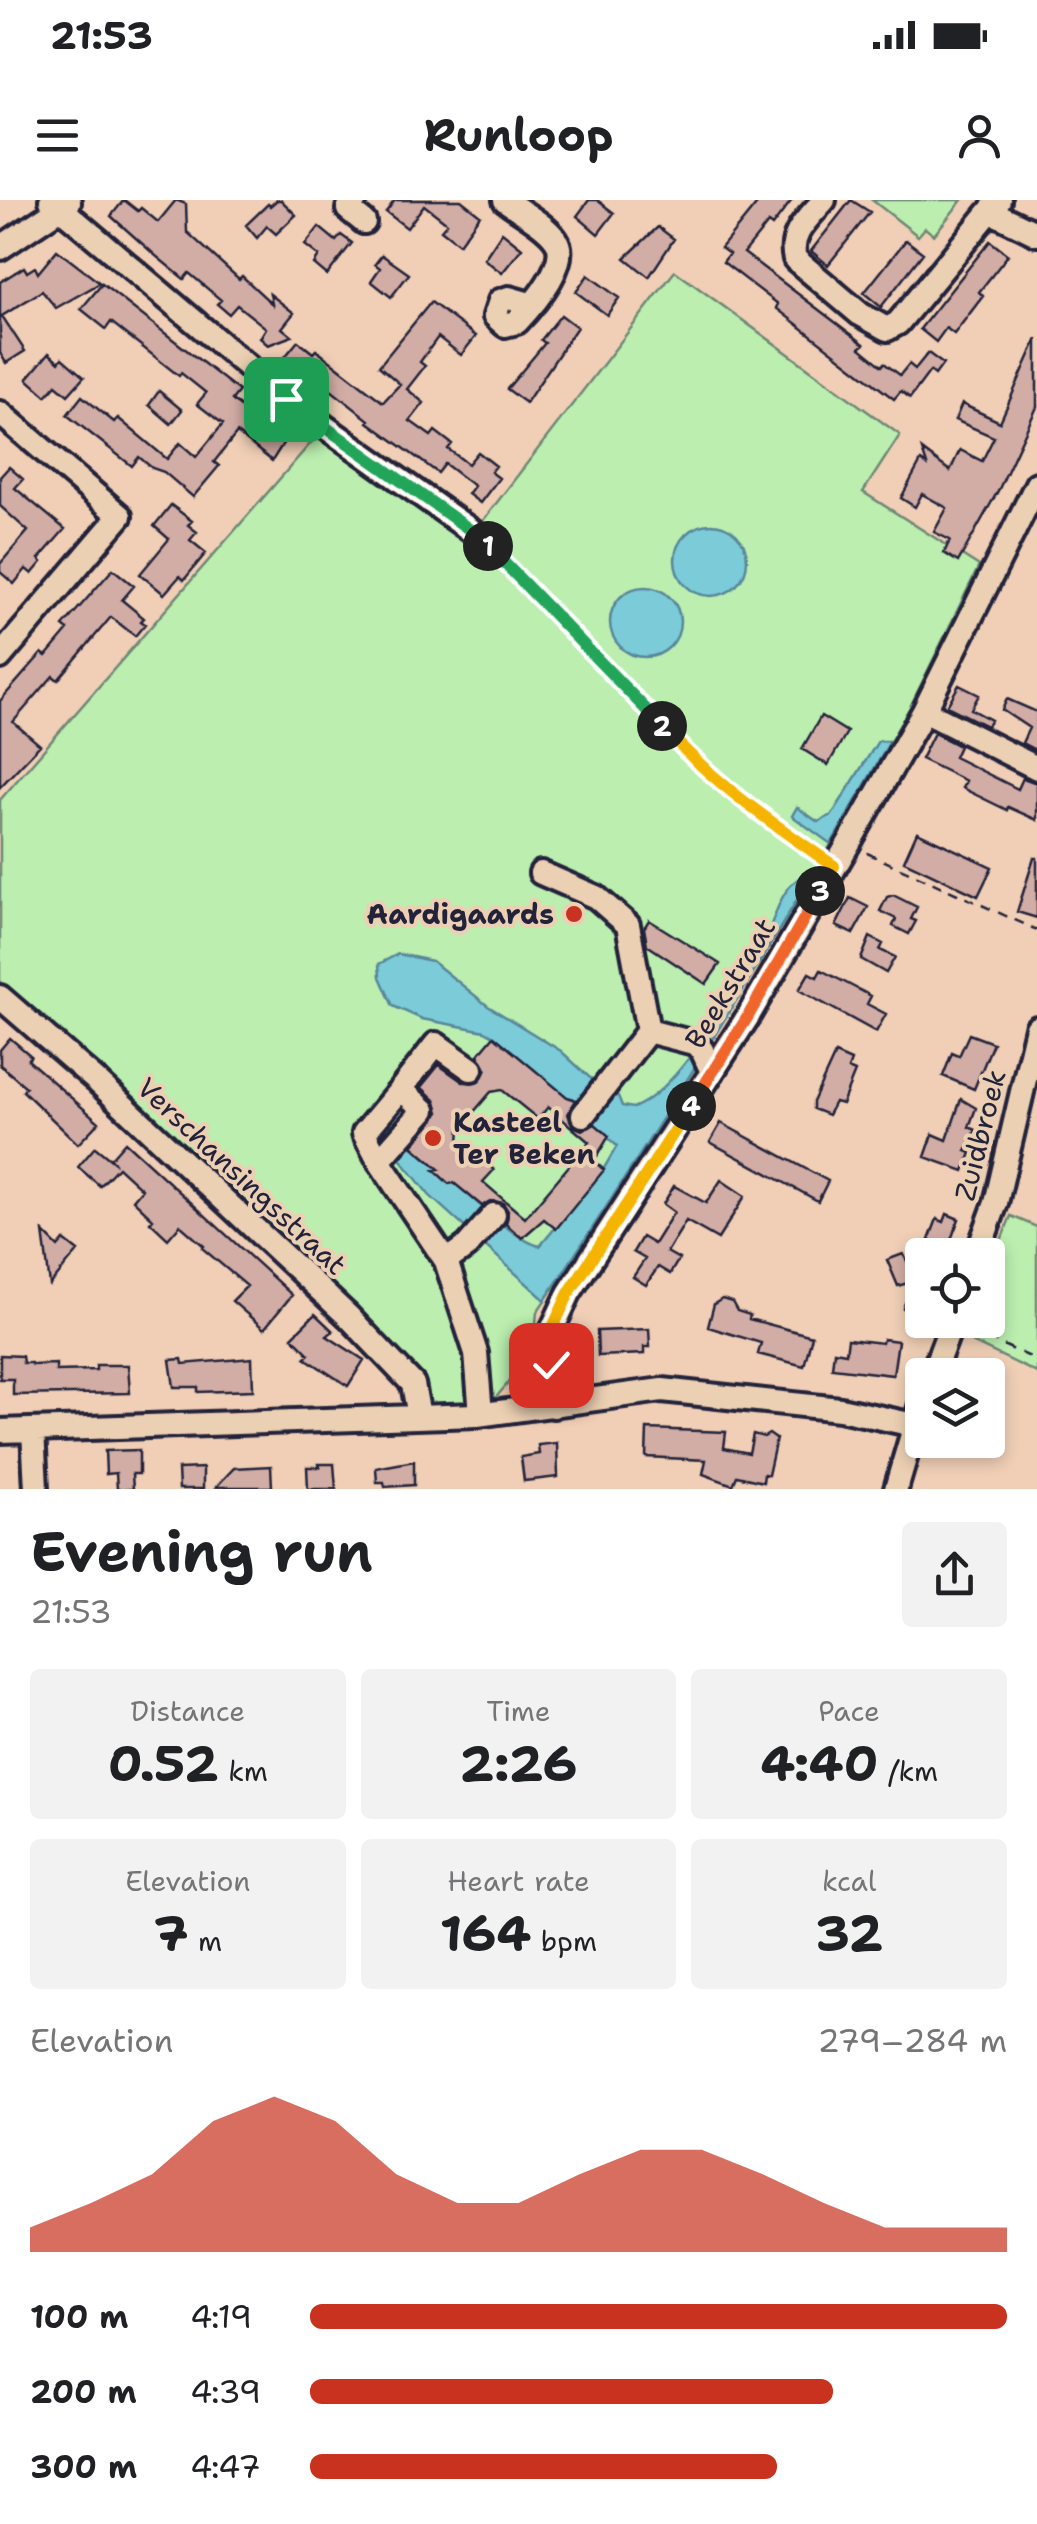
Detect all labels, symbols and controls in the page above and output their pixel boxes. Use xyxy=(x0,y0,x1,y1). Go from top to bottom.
text: 21:53 xyxy=(50,10,153,61)
text: Runloop xyxy=(423,105,614,165)
icon: menu xyxy=(30,108,85,163)
icon: person xyxy=(952,108,1007,163)
pin xyxy=(244,357,329,442)
icon: arrive xyxy=(259,372,314,427)
pin: 1 xyxy=(463,521,513,571)
text: 1 xyxy=(482,527,494,565)
pin: 2 xyxy=(637,701,687,751)
text: 2 xyxy=(652,707,672,745)
pin: 3 xyxy=(795,866,845,916)
text: 3 xyxy=(810,872,830,910)
place label: Aardigaards xyxy=(366,895,554,933)
marker: Aardigaards xyxy=(563,903,585,925)
street label: Beekstraat xyxy=(676,910,784,1056)
street label: Zuidbroek xyxy=(945,1066,1015,1204)
street label: Verschansingsstraat xyxy=(129,1069,355,1283)
pin: 4 xyxy=(666,1081,716,1131)
text: 4 xyxy=(681,1087,701,1125)
place label: Kasteel Ter Beken xyxy=(453,1103,595,1173)
marker: Kasteel Ter Beken xyxy=(422,1127,444,1149)
map controls xyxy=(905,1238,1005,1458)
button: locate xyxy=(905,1238,1005,1338)
pin xyxy=(509,1323,594,1408)
icon: check xyxy=(524,1338,579,1393)
button: layers xyxy=(905,1358,1005,1458)
text: Evening run xyxy=(30,1515,373,1589)
button: share xyxy=(902,1522,1007,1627)
text: 21:53 xyxy=(30,1590,112,1633)
text: Distance xyxy=(130,1692,245,1730)
text: Time xyxy=(486,1692,551,1730)
text: Pace xyxy=(818,1692,880,1730)
text: 0.52 xyxy=(108,1730,219,1797)
text: 2:26 xyxy=(459,1730,578,1797)
text: 4:40 xyxy=(760,1730,878,1797)
text: km xyxy=(219,1752,268,1790)
text: /km xyxy=(878,1752,938,1790)
text: Elevation xyxy=(125,1862,250,1900)
text: Heart rate xyxy=(447,1862,590,1900)
text: kcal xyxy=(822,1862,876,1900)
text: 7 xyxy=(153,1900,188,1967)
text: 164 xyxy=(440,1900,531,1967)
text: 32 xyxy=(815,1900,883,1967)
text: m xyxy=(188,1922,222,1960)
text: bpm xyxy=(531,1922,597,1960)
text: Elevation xyxy=(30,2019,173,2062)
text: 279–284 m xyxy=(817,2019,1007,2062)
text: 100 m xyxy=(30,2295,129,2338)
text: 4:19 xyxy=(190,2295,252,2338)
text: 200 m xyxy=(30,2370,137,2413)
text: 4:39 xyxy=(190,2370,261,2413)
text: 300 m xyxy=(30,2445,137,2488)
text: 4:47 xyxy=(190,2445,261,2488)

